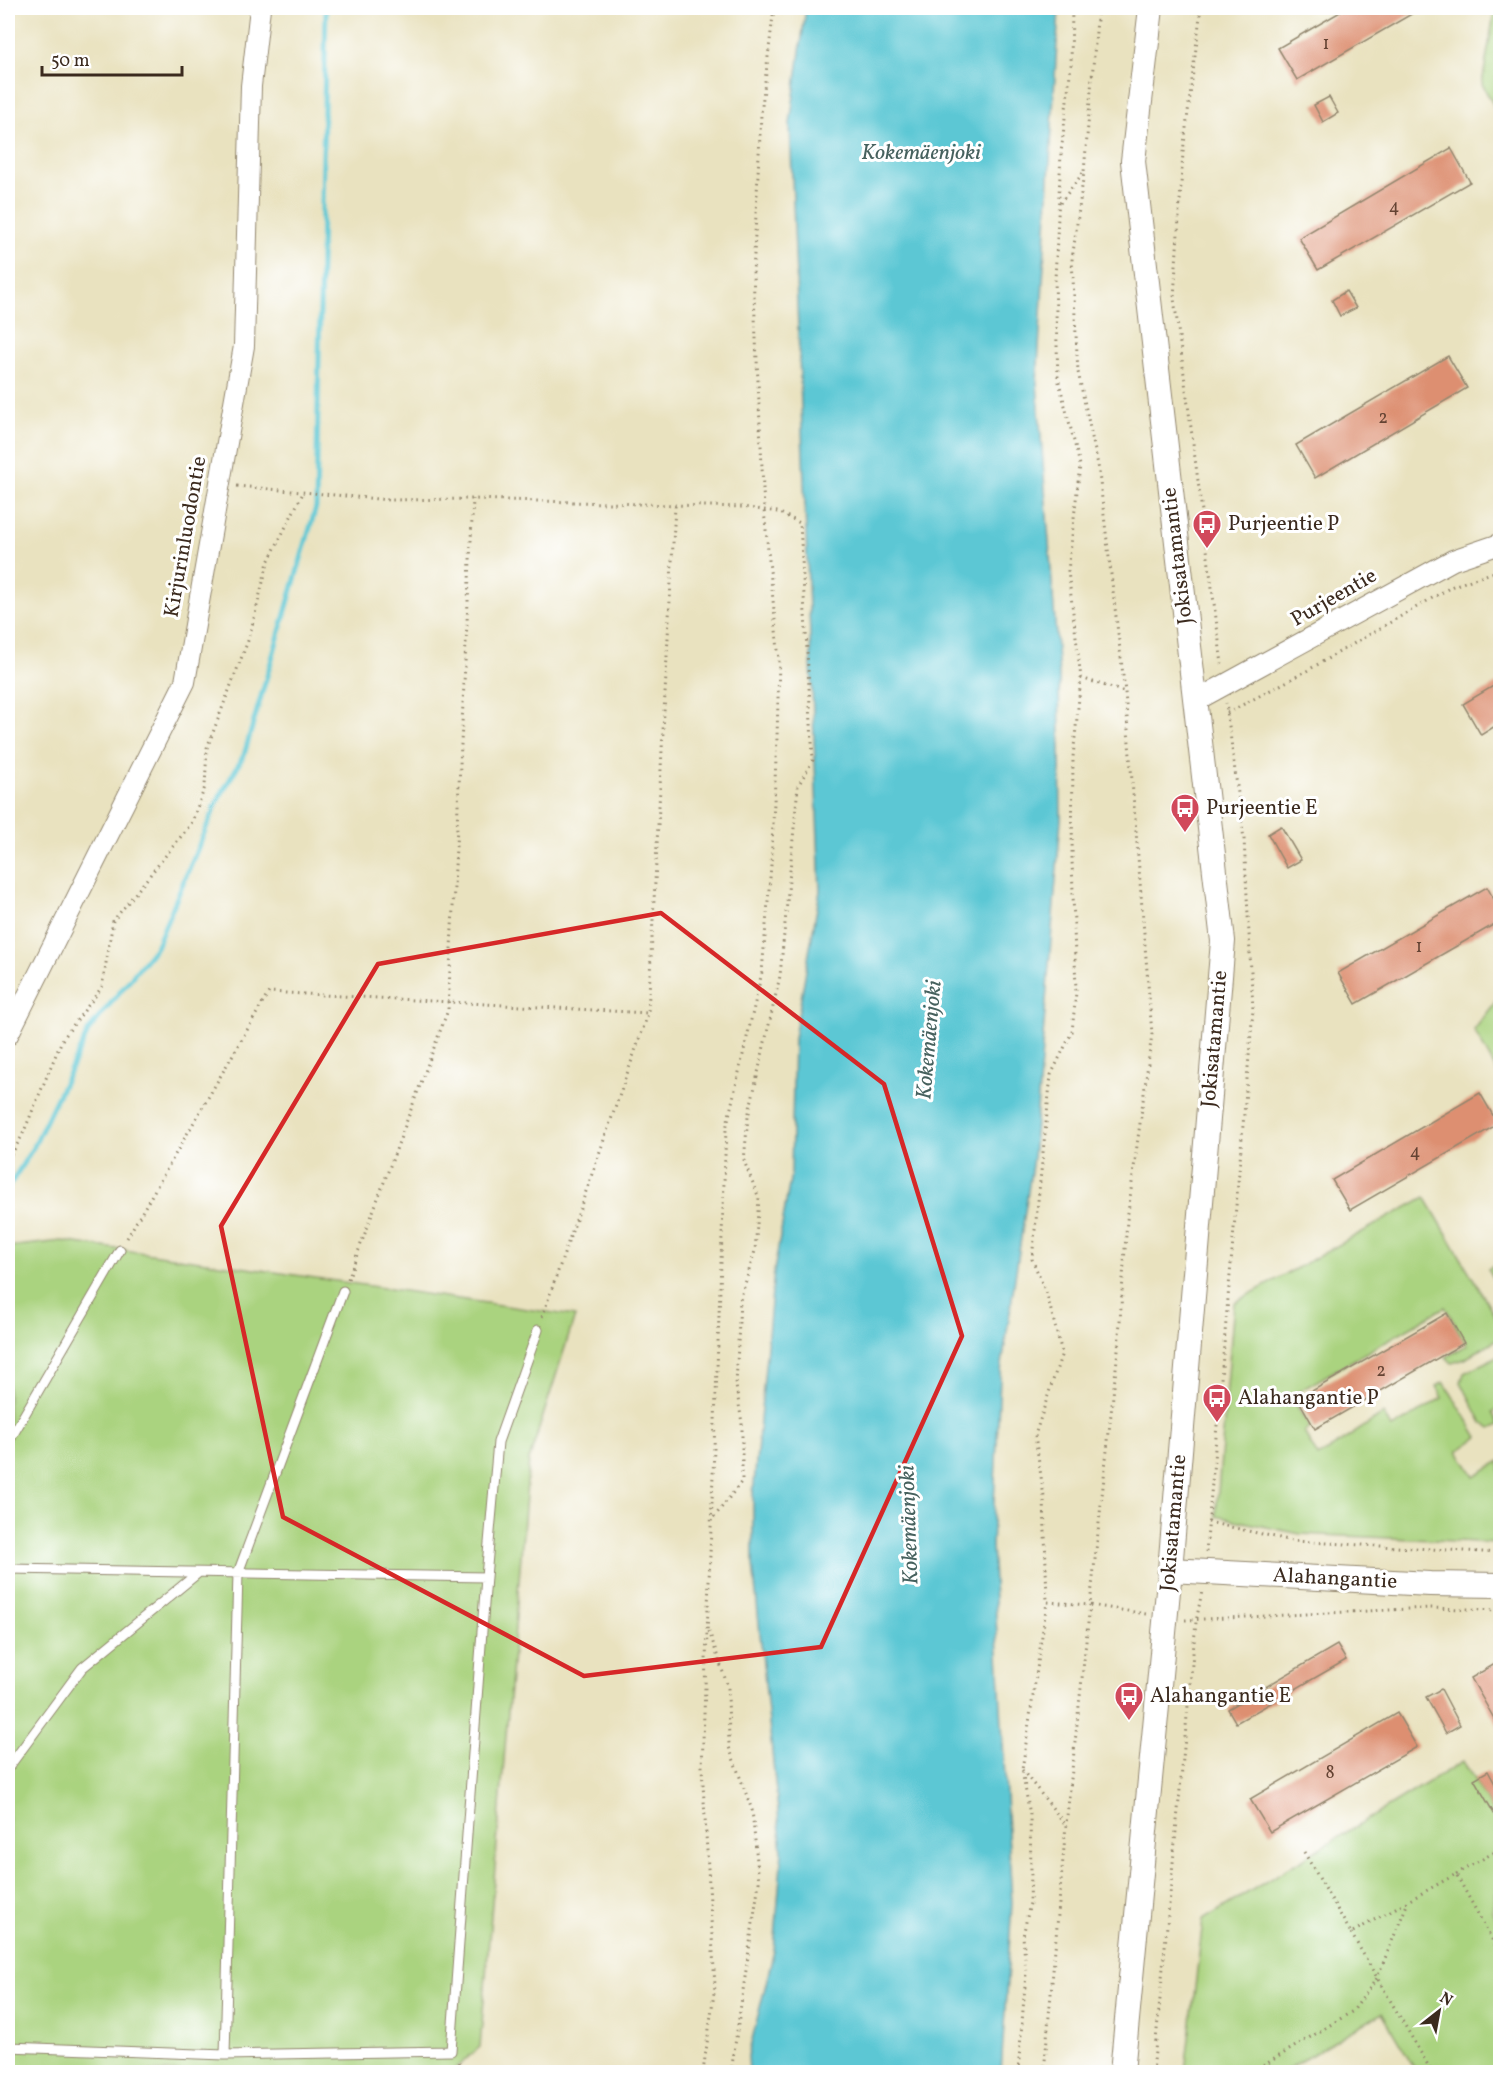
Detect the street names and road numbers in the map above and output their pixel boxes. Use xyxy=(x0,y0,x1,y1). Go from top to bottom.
street label: Kirjurinluodontie xyxy=(158,454,214,620)
street label: Jokisatamantie xyxy=(1155,486,1201,626)
street label: Purjeentie xyxy=(1286,562,1382,634)
street label: Jokisatamantie xyxy=(1195,969,1235,1109)
street label: Jokisatamantie xyxy=(1154,1453,1194,1593)
street label: Alahangantie xyxy=(1272,1561,1398,1597)

